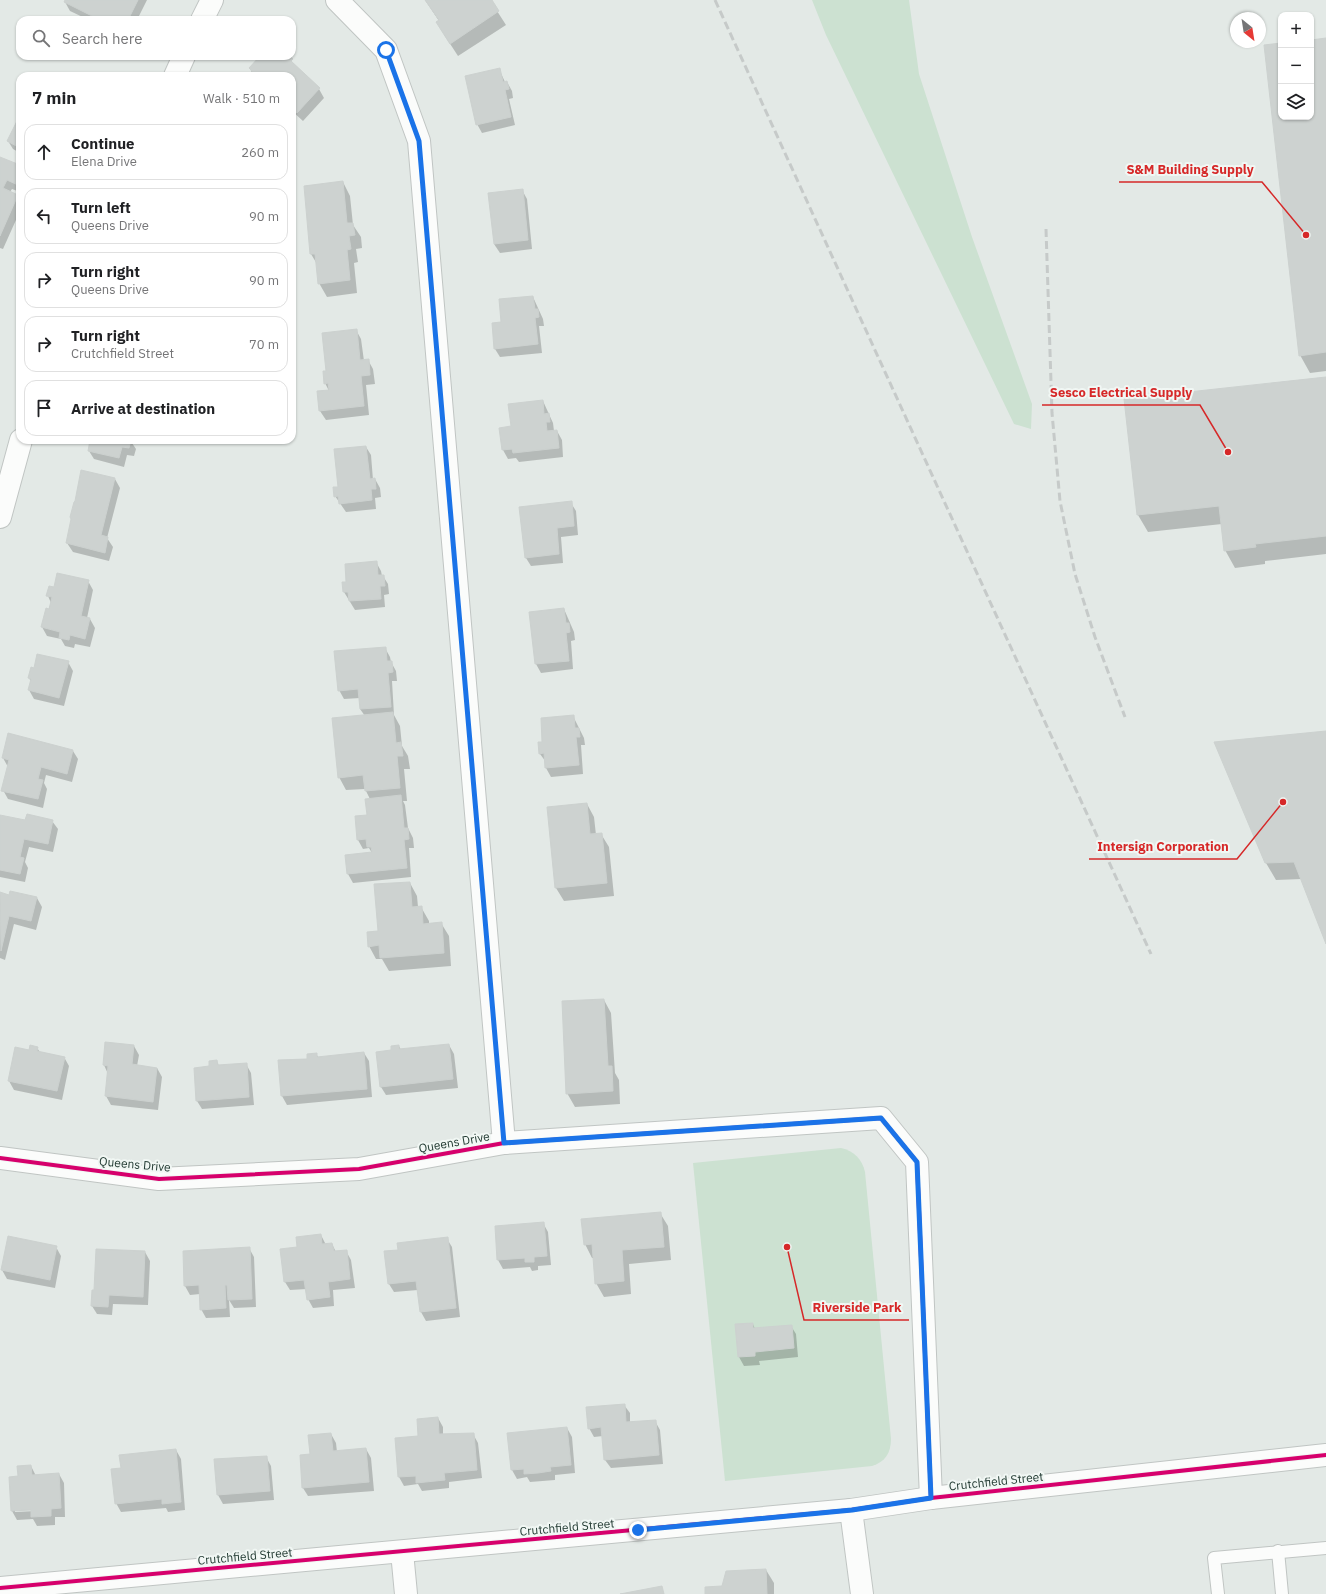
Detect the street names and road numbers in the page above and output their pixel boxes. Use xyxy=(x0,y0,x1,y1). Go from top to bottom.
street label: Queens Drive xyxy=(417,1128,491,1156)
street label: Queens Drive xyxy=(99,1153,172,1175)
street label: Crutchfield Street xyxy=(948,1469,1044,1493)
street label: Crutchfield Street xyxy=(519,1515,615,1539)
street label: Crutchfield Street xyxy=(197,1544,293,1568)

